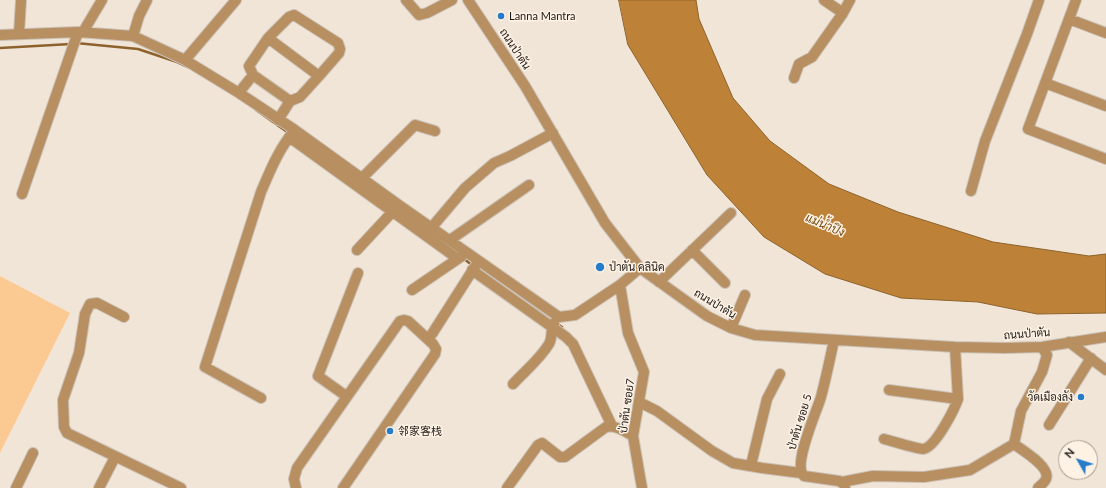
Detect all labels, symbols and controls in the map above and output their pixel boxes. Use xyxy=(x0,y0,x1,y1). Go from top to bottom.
place label: Lanna Mantra xyxy=(509,9,576,23)
marker: Lanna Mantra xyxy=(496,11,506,21)
street label: ถนนป่าตัน xyxy=(497,26,533,72)
water label: แม่น้ำปิง xyxy=(803,210,847,240)
place label: ป่าตัน คลินิค xyxy=(609,260,665,274)
marker: ป่าตัน คลินิค xyxy=(594,261,606,273)
street label: ถนนป่าตัน xyxy=(692,286,738,322)
street label: ถนนป่าตัน xyxy=(1003,326,1051,342)
street label: ป่าตัน ซอย7 xyxy=(617,378,637,434)
place label: วัดเมืองลัง xyxy=(1028,390,1073,404)
street label: ป่าตัน ซอย 5 xyxy=(785,392,815,452)
marker: วัดเมืองลัง xyxy=(1076,392,1086,402)
place label: 邻家客栈 xyxy=(398,424,442,438)
marker: 邻家客栈 xyxy=(385,426,395,436)
north arrow xyxy=(1058,440,1098,480)
text: N xyxy=(1061,445,1077,460)

